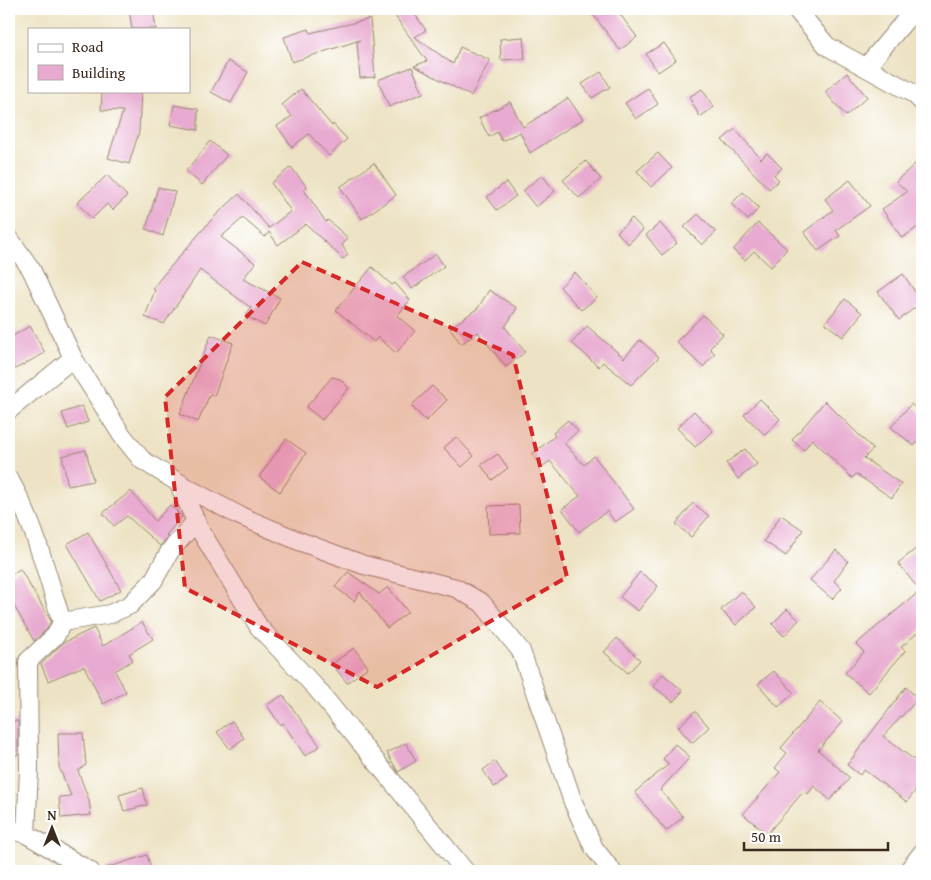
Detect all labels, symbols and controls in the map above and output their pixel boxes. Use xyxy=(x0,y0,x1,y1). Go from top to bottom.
legend xyxy=(28,28,190,92)
text: Road xyxy=(72,36,103,57)
text: Building xyxy=(72,62,126,83)
north arrow xyxy=(28,802,78,852)
text: N xyxy=(47,805,57,825)
scale bar xyxy=(744,820,887,852)
text: 50 m xyxy=(751,826,782,847)

